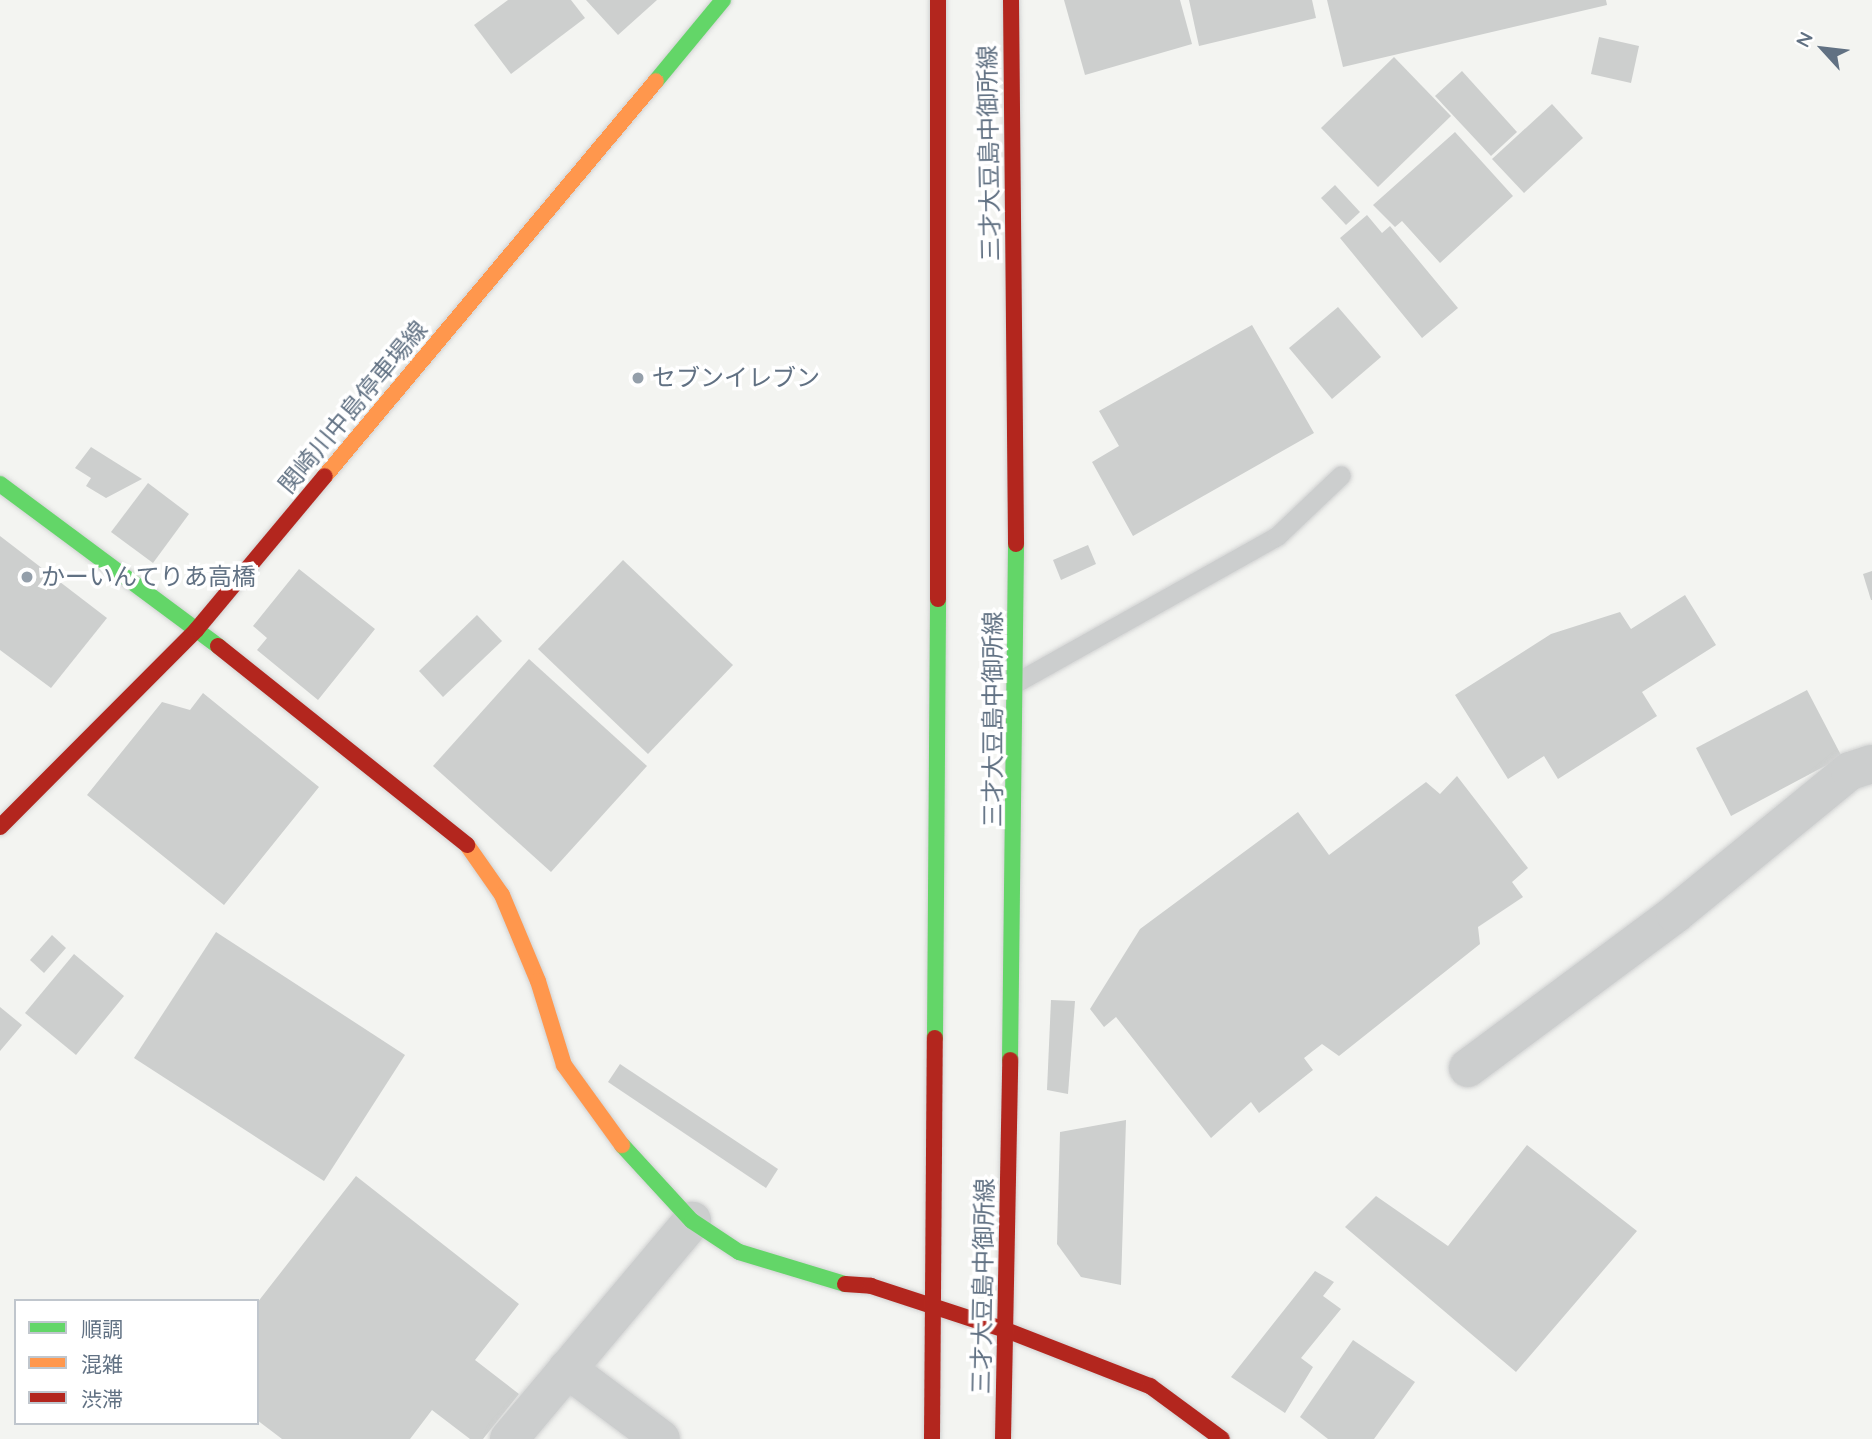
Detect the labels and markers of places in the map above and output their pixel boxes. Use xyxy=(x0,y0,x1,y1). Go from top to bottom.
place label: セブンイレブン xyxy=(652,364,820,392)
marker: セブンイレブン xyxy=(630,370,646,386)
place label: かーいんてりあ高橋 xyxy=(41,563,257,591)
marker: かーいんてりあ高橋 xyxy=(19,569,35,585)

